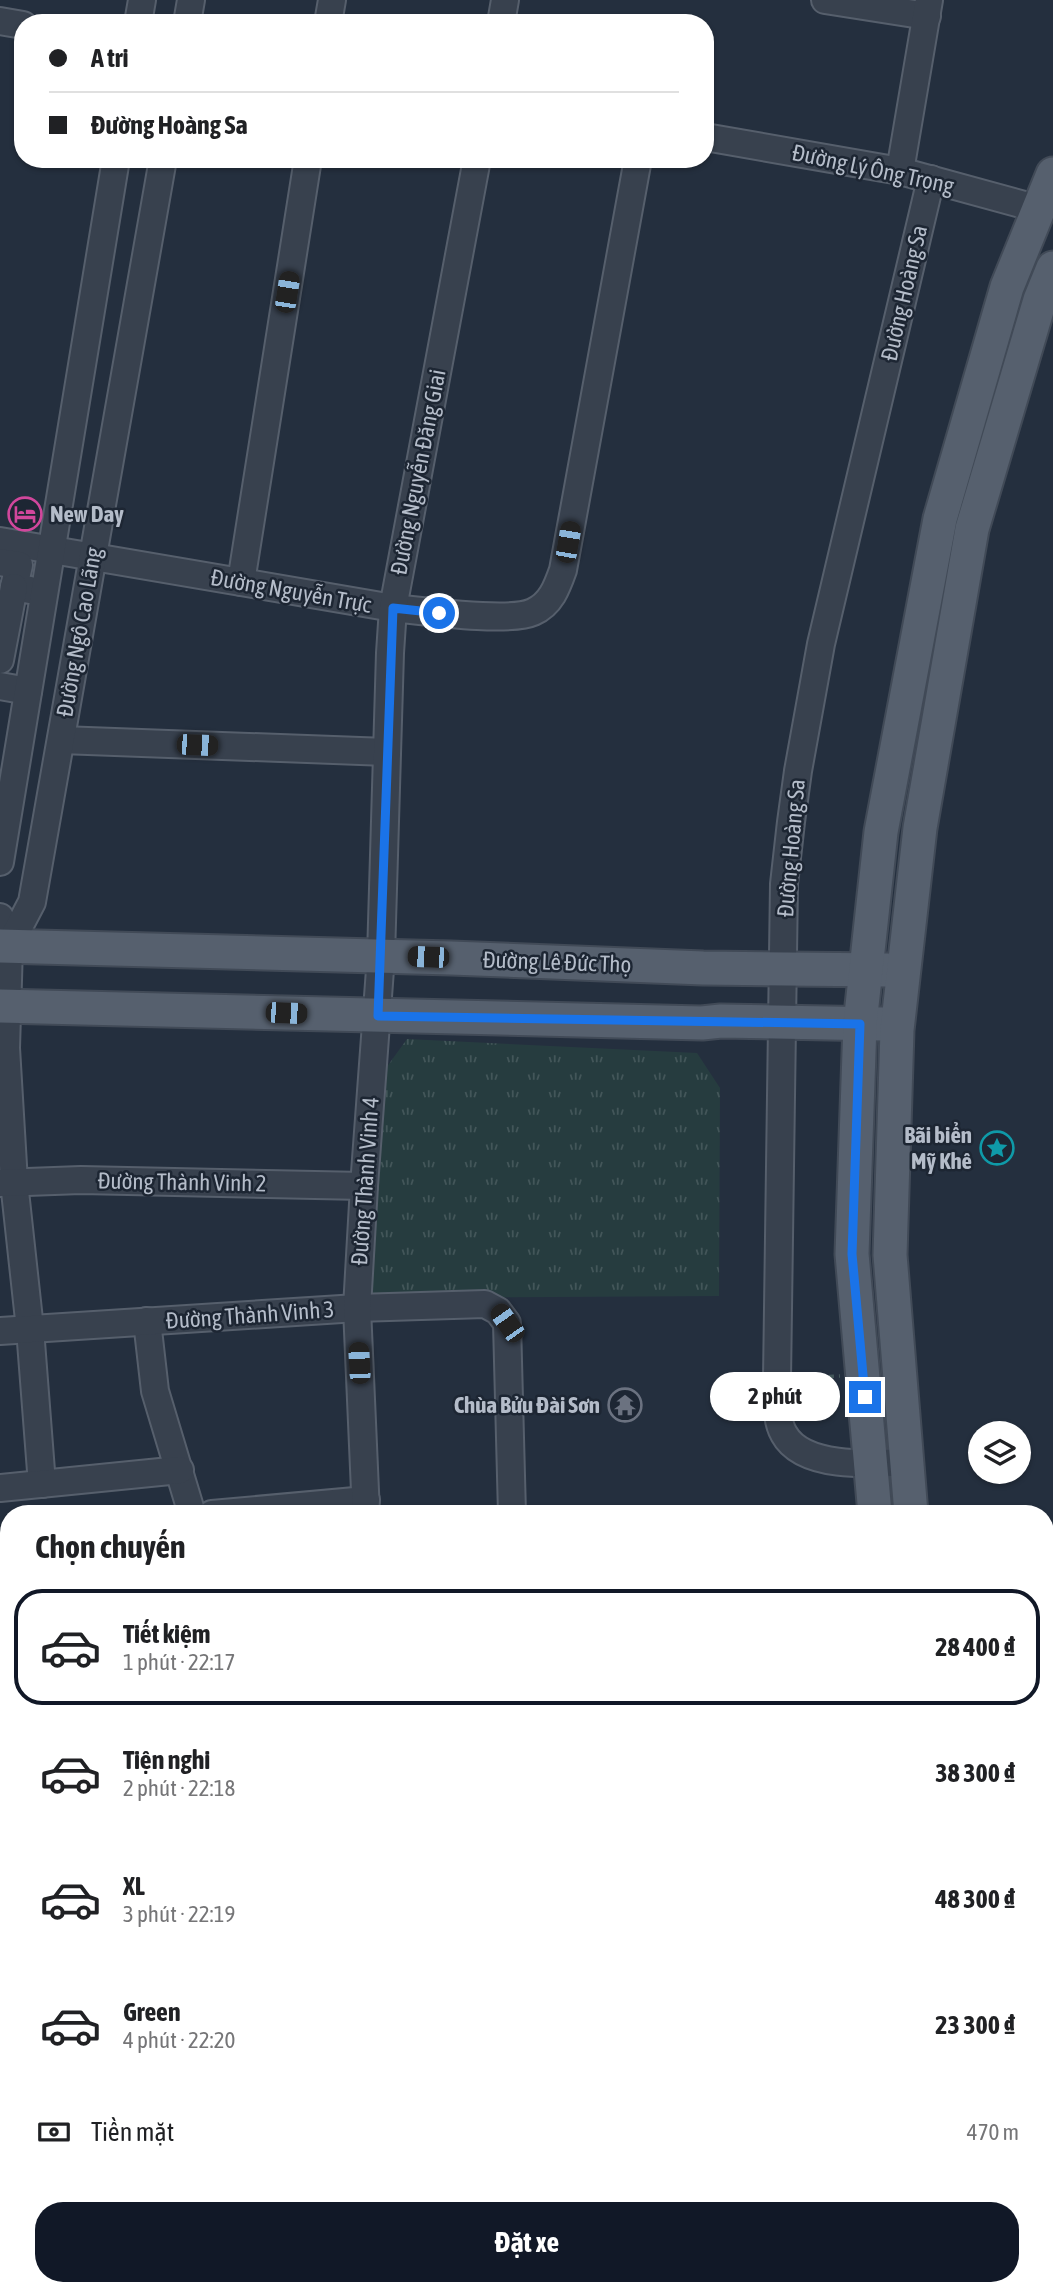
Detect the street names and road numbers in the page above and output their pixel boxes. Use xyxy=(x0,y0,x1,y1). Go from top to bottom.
street label: Đường Lý Ông Trọng xyxy=(790,139,956,199)
street label: Đường Hoàng Sa xyxy=(876,223,932,363)
street label: Đường Nguyễn Đăng Giai xyxy=(385,367,451,577)
street label: Đường Ngô Cao Lãng xyxy=(51,545,107,719)
street label: Đường Nguyễn Trực xyxy=(209,564,374,618)
street label: Đường Hoàng Sa xyxy=(772,778,810,918)
street label: Đường Lê Đức Thọ xyxy=(482,946,632,978)
street label: Đường Thành Vinh 4 xyxy=(346,1096,384,1266)
street label: Đường Thành Vinh 2 xyxy=(97,1168,267,1196)
street label: Đường Thành Vinh 3 xyxy=(165,1296,335,1334)

